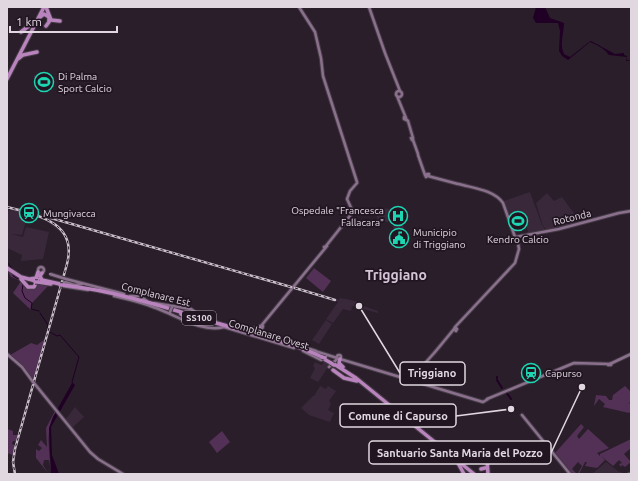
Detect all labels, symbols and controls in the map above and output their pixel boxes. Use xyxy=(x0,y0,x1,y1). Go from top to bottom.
scale bar xyxy=(10,8,117,34)
text: 1 km xyxy=(16,15,42,28)
sports icon: Di Palma Sport Calcio xyxy=(33,71,55,93)
place label: Di Palma Sport Calcio xyxy=(58,71,112,94)
station icon: Mungivacca xyxy=(18,202,40,224)
place label: Ospedale "Francesca Fallacara" xyxy=(291,205,384,228)
hospital icon: Ospedale "Francesca Fallacara" xyxy=(387,205,409,227)
street label: Rotonda xyxy=(552,207,592,227)
place label: Mungivacca xyxy=(43,208,96,219)
sports icon: Kendro Calcio xyxy=(507,210,529,232)
public building icon: Municipio di Triggiano xyxy=(388,227,410,249)
place label: Municipio di Triggiano xyxy=(413,227,466,250)
place label: Kendro Calcio xyxy=(487,234,549,245)
district label: Triggiano xyxy=(365,267,427,283)
street label: Complanare Est xyxy=(120,281,191,308)
road number: SS100 xyxy=(182,311,216,325)
street label: Complanare Ovest xyxy=(228,317,310,352)
callout: Triggiano xyxy=(400,362,465,385)
station icon: Capurso xyxy=(520,362,542,384)
text: Triggiano xyxy=(408,367,457,379)
place label: Capurso xyxy=(545,368,582,379)
callout: Comune di Capurso xyxy=(340,404,456,427)
text: Comune di Capurso xyxy=(348,410,448,422)
callout: Santuario Santa Maria del Pozzo xyxy=(369,441,551,464)
text: Santuario Santa Maria del Pozzo xyxy=(377,447,543,459)

